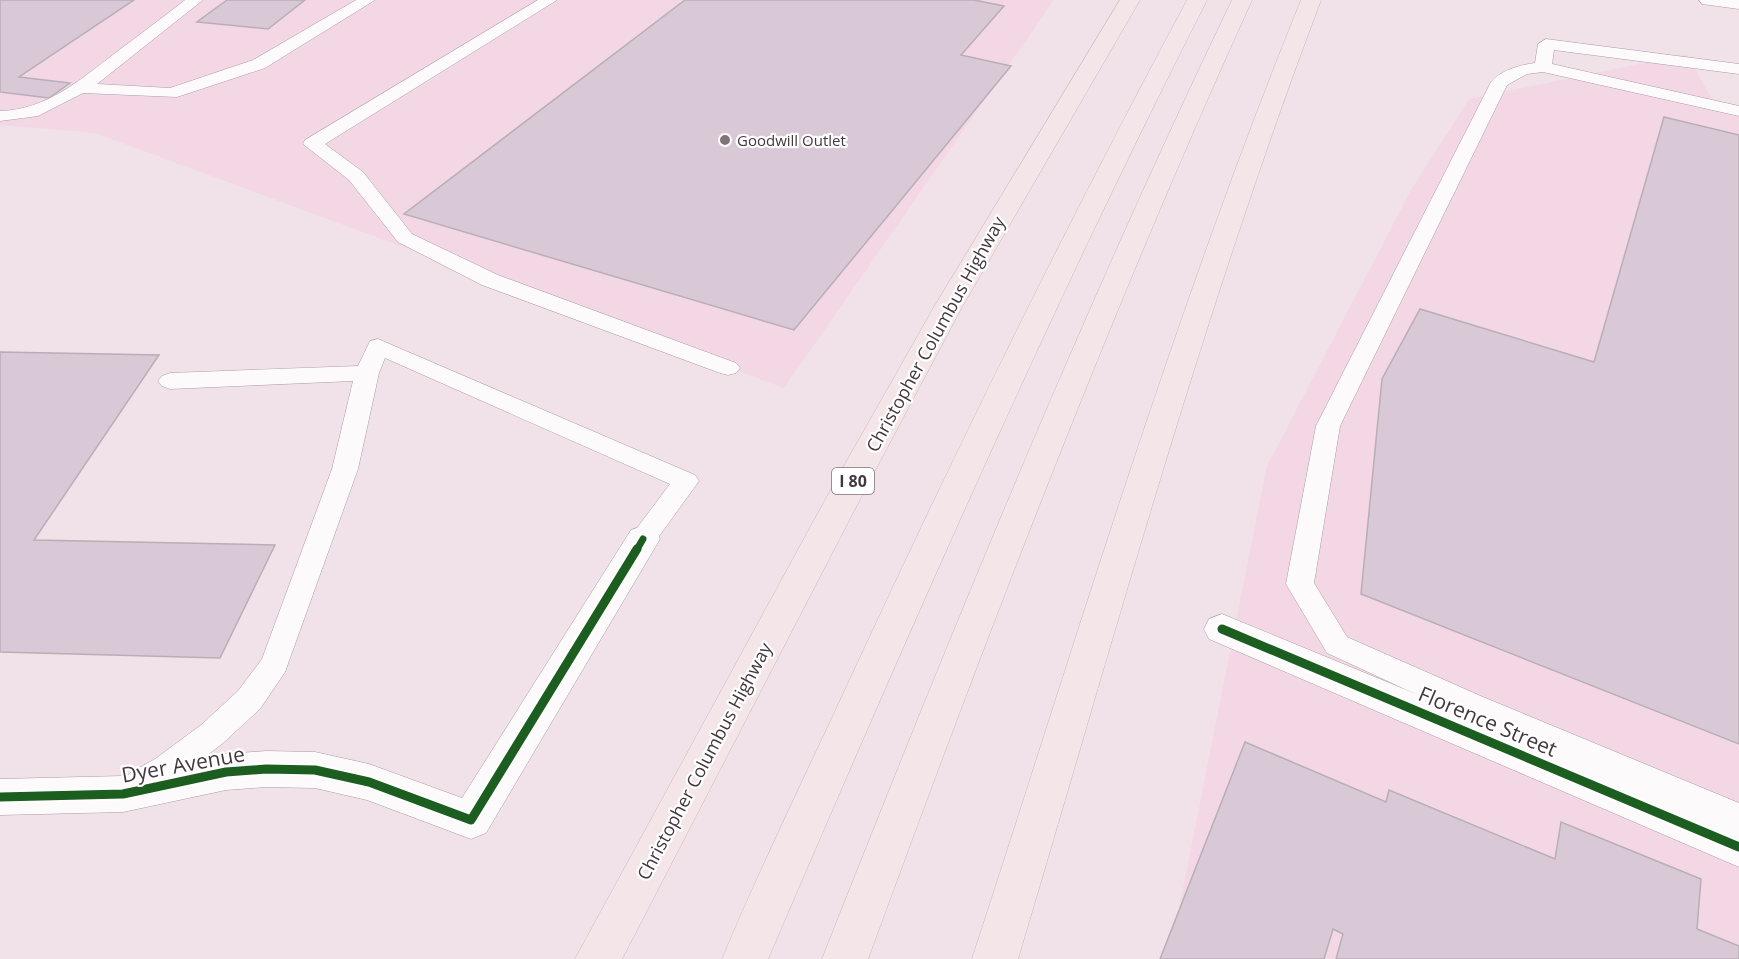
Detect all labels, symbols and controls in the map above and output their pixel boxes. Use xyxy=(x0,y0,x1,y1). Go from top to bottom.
place label: Goodwill Outlet xyxy=(737,130,846,150)
marker: Goodwill Outlet xyxy=(718,133,732,147)
street label: Christopher Columbus Highway xyxy=(860,211,1010,456)
road number: I 80 xyxy=(832,468,874,494)
street label: Christopher Columbus Highway xyxy=(631,637,777,884)
street label: Florence Street xyxy=(1414,679,1562,763)
street label: Dyer Avenue xyxy=(119,739,247,789)

